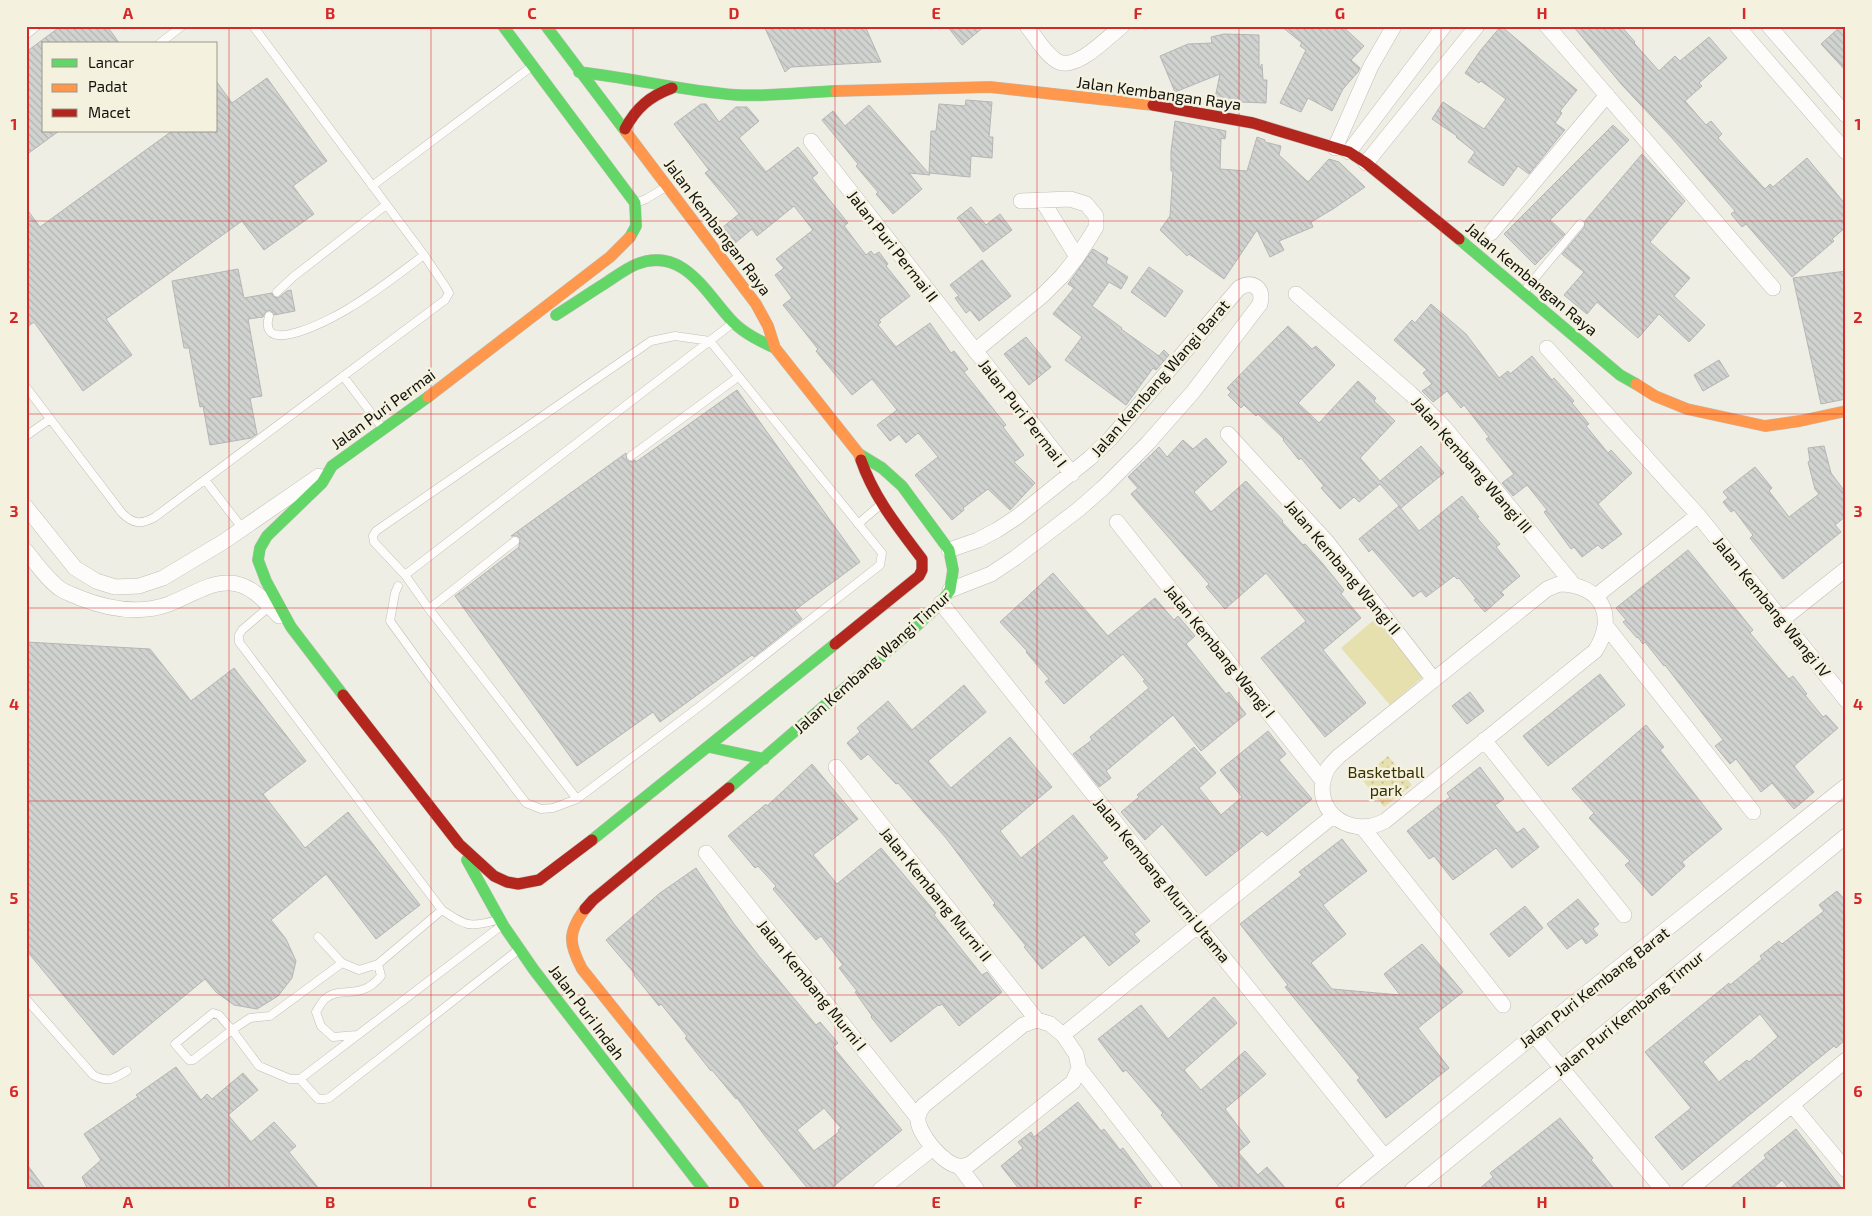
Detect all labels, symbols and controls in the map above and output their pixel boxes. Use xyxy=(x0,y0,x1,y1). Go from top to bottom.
text: A xyxy=(123,3,134,22)
text: B xyxy=(325,3,335,22)
text: C xyxy=(527,3,537,22)
text: D xyxy=(729,3,740,22)
text: E xyxy=(931,3,941,22)
text: F xyxy=(1134,3,1143,22)
text: G xyxy=(1335,3,1345,22)
text: H xyxy=(1536,3,1548,22)
text: I xyxy=(1742,3,1746,22)
legend xyxy=(42,42,218,132)
text: Lancar xyxy=(88,53,134,71)
street label: Jalan Kembangan Raya xyxy=(1076,72,1243,113)
text: Padat xyxy=(88,77,128,95)
text: Macet xyxy=(88,103,131,121)
text: 1 xyxy=(11,114,17,133)
text: 1 xyxy=(1855,114,1861,133)
street label: Jalan Kembangan Raya xyxy=(661,155,776,299)
street label: Jalan Puri Permai II xyxy=(844,186,943,305)
street label: Jalan Kembangan Raya xyxy=(1463,218,1602,339)
street label: Jalan Kembang Wangi Barat xyxy=(1086,295,1233,460)
text: 2 xyxy=(9,307,19,326)
text: 2 xyxy=(1853,307,1863,326)
street label: Jalan Puri Permai I xyxy=(975,355,1072,471)
street label: Jalan Puri Permai xyxy=(327,364,439,453)
street label: Jalan Kembang Wangi III xyxy=(1408,393,1537,537)
street label: Jalan Kembang Wangi II xyxy=(1282,496,1405,638)
text: 3 xyxy=(9,501,19,520)
text: 3 xyxy=(1853,501,1863,520)
street label: Jalan Kembang Wangi IV xyxy=(1710,533,1835,681)
street label: Jalan Kembang Wangi I xyxy=(1161,580,1280,721)
street label: Jalan Kembang Wangi Timur xyxy=(790,586,954,737)
text: 4 xyxy=(9,694,19,713)
text: 4 xyxy=(1853,694,1863,713)
park label: Basketball park xyxy=(1348,762,1425,799)
street label: Jalan Kembang Murni Utama xyxy=(1090,793,1235,966)
street label: Jalan Kembang Murni II xyxy=(876,823,996,965)
text: 5 xyxy=(10,888,19,907)
text: 5 xyxy=(1854,888,1863,907)
street label: Jalan Kembang Murni I xyxy=(754,915,871,1054)
street label: Jalan Puri Kembang Barat xyxy=(1515,922,1672,1051)
street label: Jalan Puri Kembang Timur xyxy=(1550,946,1708,1079)
street label: Jalan Puri Indah xyxy=(546,961,629,1063)
text: 6 xyxy=(9,1081,19,1100)
text: 6 xyxy=(1853,1081,1863,1100)
text: A xyxy=(123,1192,134,1211)
text: B xyxy=(325,1192,335,1211)
text: C xyxy=(527,1192,537,1211)
text: D xyxy=(729,1192,740,1211)
text: E xyxy=(931,1192,941,1211)
text: F xyxy=(1134,1192,1143,1211)
text: G xyxy=(1335,1192,1345,1211)
text: H xyxy=(1536,1192,1548,1211)
text: I xyxy=(1742,1192,1746,1211)

